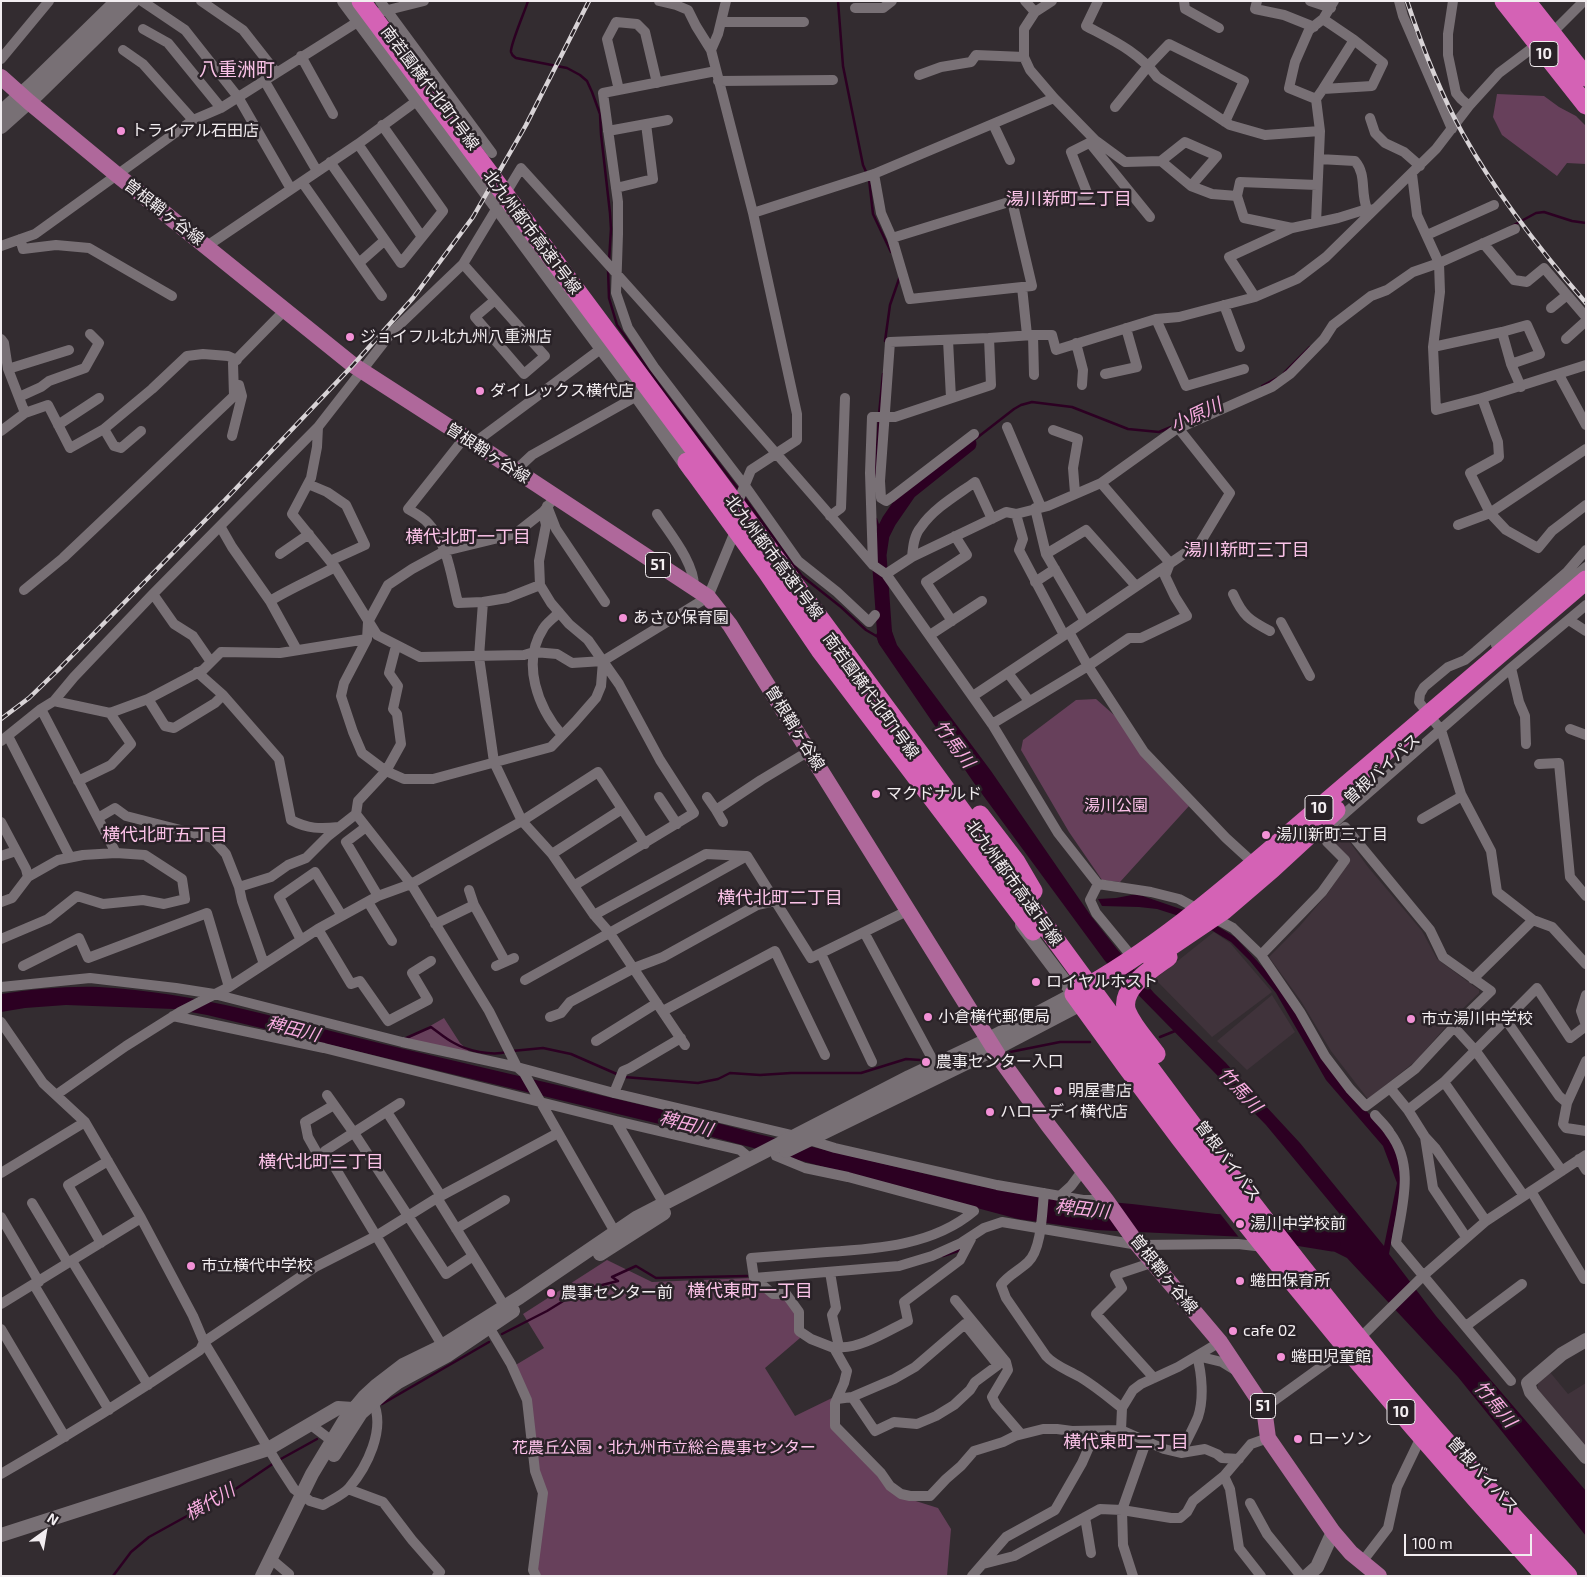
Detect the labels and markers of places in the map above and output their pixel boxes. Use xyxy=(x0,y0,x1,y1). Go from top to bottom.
place label: トライアル石田店 xyxy=(131,121,259,141)
marker: トライアル石田店 xyxy=(115,125,127,137)
place label: ジョイフル北九州八重洲店 xyxy=(360,327,552,347)
marker: ジョイフル北九州八重洲店 xyxy=(344,331,356,343)
place label: ダイレックス横代店 xyxy=(490,381,634,401)
marker: ダイレックス横代店 xyxy=(474,385,486,397)
place label: あさひ保育園 xyxy=(633,608,729,628)
marker: あさひ保育園 xyxy=(617,612,629,624)
place label: マクドナルド xyxy=(886,784,982,804)
marker: マクドナルド xyxy=(870,788,882,800)
place label: 湯川新町三丁目 xyxy=(1276,825,1388,845)
marker: 湯川新町三丁目 xyxy=(1260,829,1272,841)
place label: ロイヤルホスト xyxy=(1046,972,1158,992)
marker: ロイヤルホスト xyxy=(1030,976,1042,988)
place label: 小倉横代郵便局 xyxy=(938,1007,1050,1027)
place label: 市立湯川中学校 xyxy=(1421,1009,1533,1029)
marker: 小倉横代郵便局 xyxy=(922,1011,934,1023)
marker: 市立湯川中学校 xyxy=(1405,1013,1417,1025)
place label: 農事センター入口 xyxy=(936,1052,1064,1072)
marker: 農事センター入口 xyxy=(920,1056,932,1068)
place label: 明屋書店 xyxy=(1068,1081,1132,1101)
marker: 明屋書店 xyxy=(1052,1085,1064,1097)
place label: ハローデイ横代店 xyxy=(1000,1102,1128,1122)
marker: ハローデイ横代店 xyxy=(984,1106,996,1118)
place label: 湯川中学校前 xyxy=(1250,1214,1346,1234)
marker: 湯川中学校前 xyxy=(1234,1218,1246,1230)
place label: 市立横代中学校 xyxy=(201,1256,313,1276)
marker: 市立横代中学校 xyxy=(185,1260,197,1272)
place label: 蜷田保育所 xyxy=(1250,1271,1330,1291)
marker: 蜷田保育所 xyxy=(1234,1275,1246,1287)
place label: 農事センター前 xyxy=(561,1283,673,1303)
marker: 農事センター前 xyxy=(545,1287,557,1299)
place label: cafe 02 xyxy=(1243,1321,1296,1341)
marker: cafe 02 xyxy=(1227,1325,1239,1337)
place label: 蜷田児童館 xyxy=(1291,1347,1371,1367)
marker: 蜷田児童館 xyxy=(1275,1351,1287,1363)
place label: ローソン xyxy=(1308,1429,1372,1449)
marker: ローソン xyxy=(1292,1433,1304,1445)

